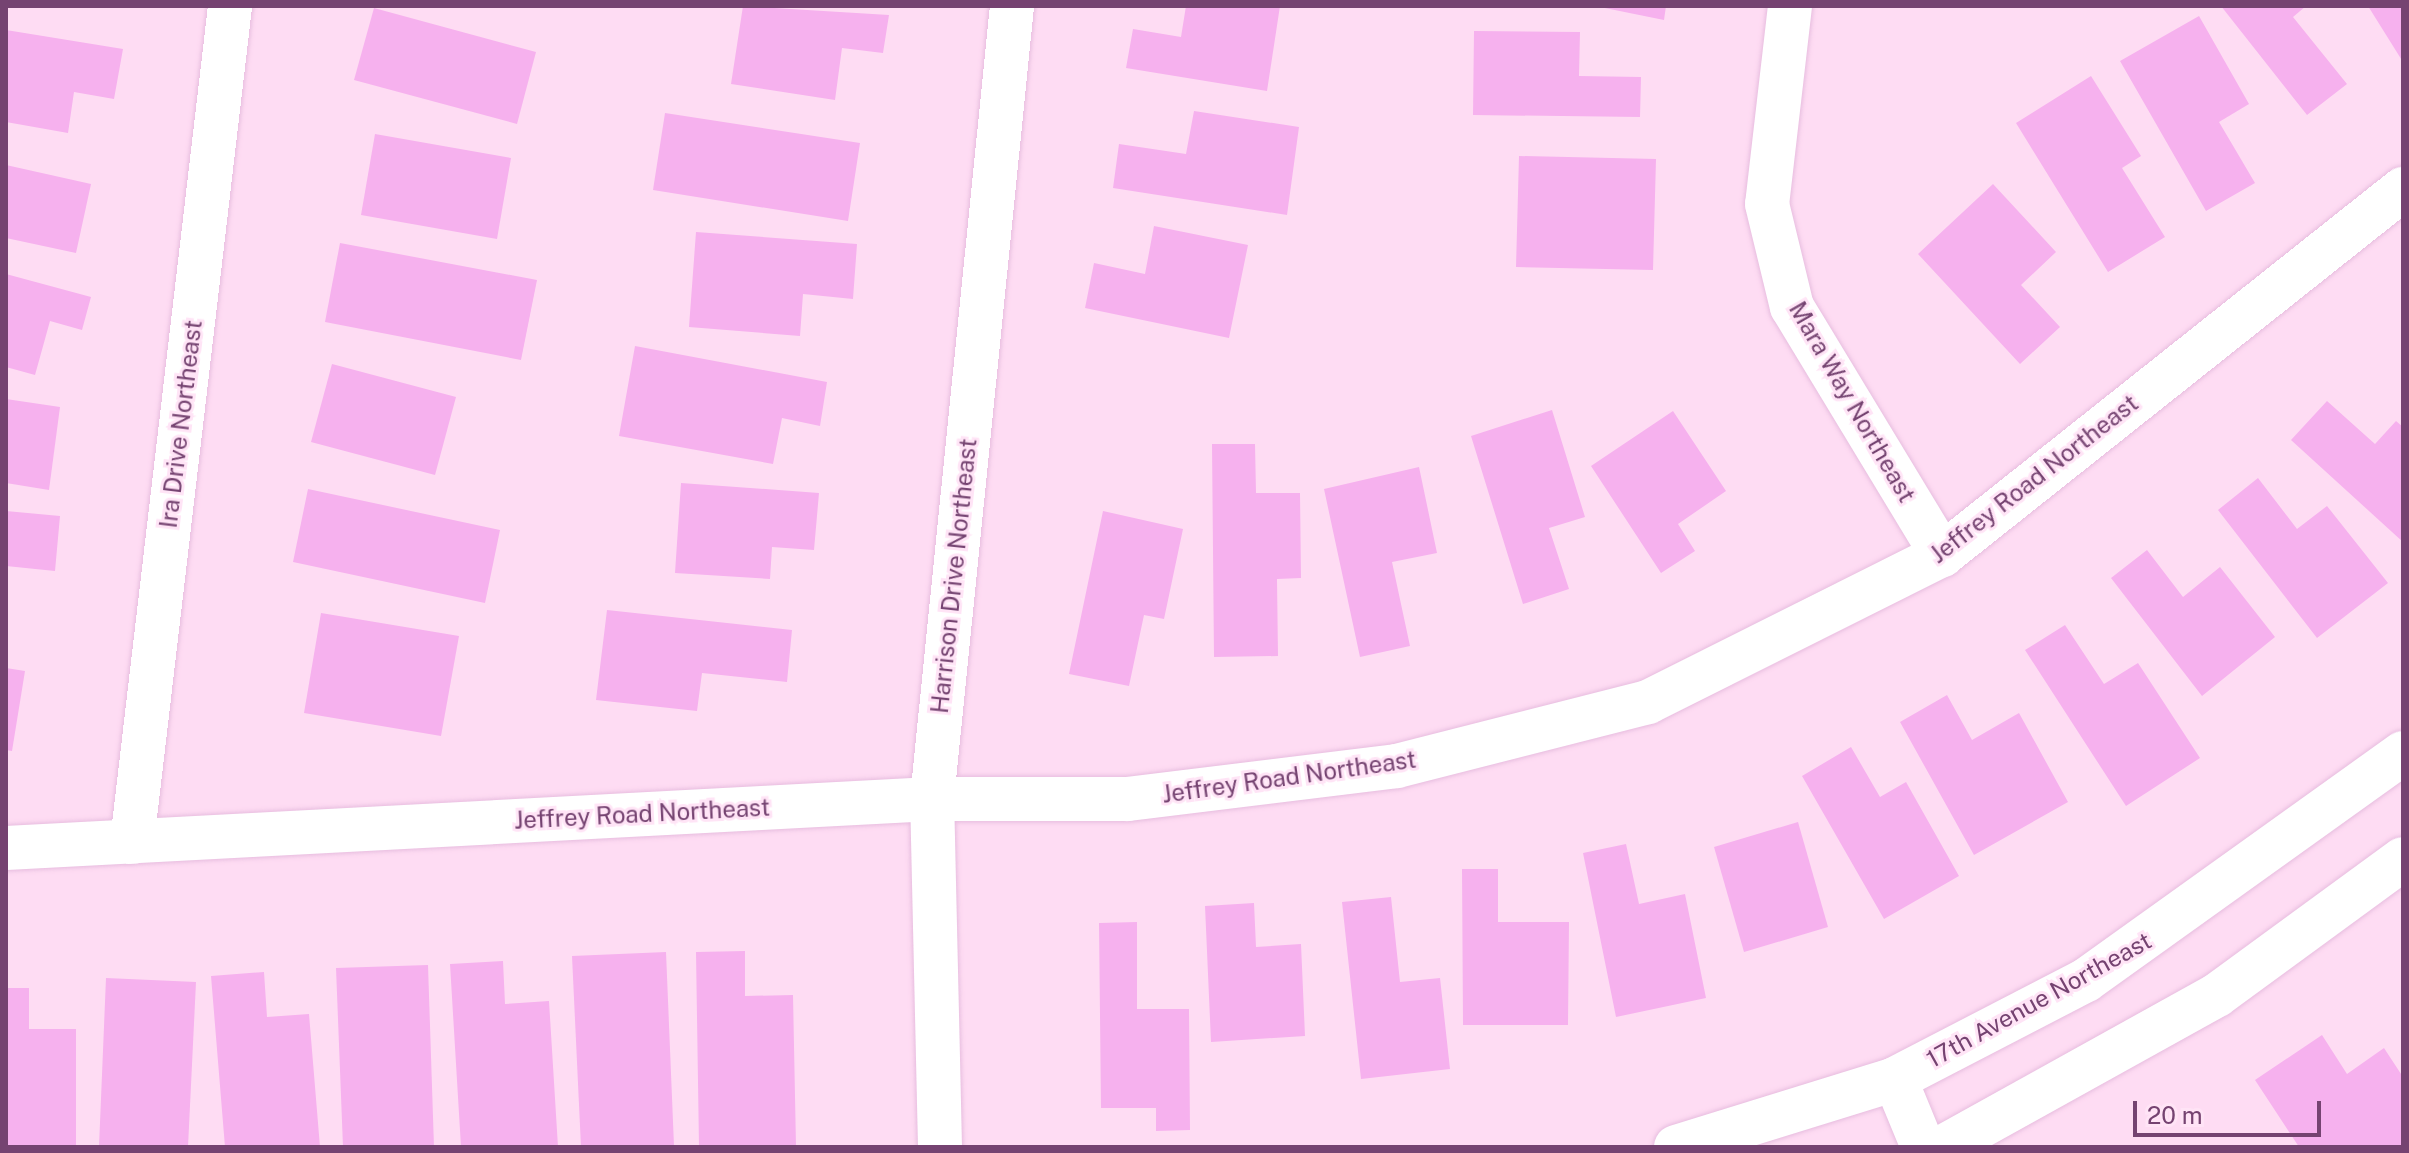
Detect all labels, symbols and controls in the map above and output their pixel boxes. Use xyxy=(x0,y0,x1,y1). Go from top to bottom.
street label: Mara Way Northeast xyxy=(1783,296,1921,508)
street label: Ira Drive Northeast xyxy=(154,318,208,530)
street label: Jeffrey Road Northeast xyxy=(1924,389,2144,569)
street label: Harrison Drive Northeast xyxy=(925,437,983,715)
street label: Jeffrey Road Northeast xyxy=(1160,745,1418,809)
street label: Jeffrey Road Northeast xyxy=(513,793,771,835)
street label: 17th Avenue Northeast xyxy=(1921,926,2157,1074)
scale bar xyxy=(2137,1085,2325,1135)
text: 20 m xyxy=(2147,1101,2203,1129)

